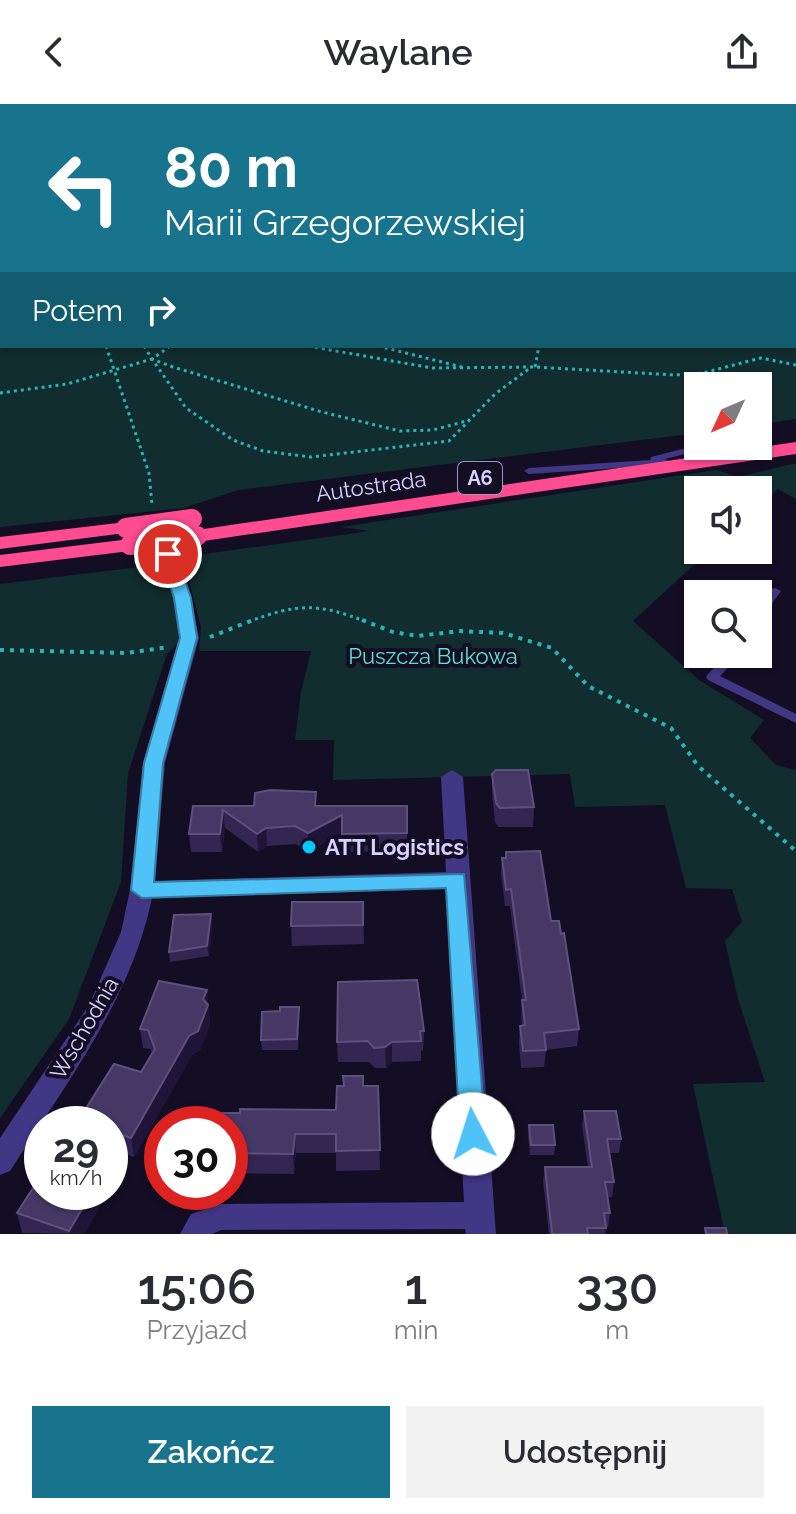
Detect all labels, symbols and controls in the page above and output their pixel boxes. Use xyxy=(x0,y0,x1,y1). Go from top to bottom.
icon: back xyxy=(32,30,76,74)
icon: share xyxy=(720,30,764,74)
text: Waylane xyxy=(323,31,473,73)
text: 80 m xyxy=(164,134,298,200)
icon: left xyxy=(32,136,136,240)
text: Marii Grzegorzewskiej xyxy=(164,201,526,243)
icon: right xyxy=(139,288,183,332)
text: Potem xyxy=(32,293,123,328)
north arrow xyxy=(684,372,772,460)
map controls xyxy=(684,372,772,668)
road number: A6 xyxy=(458,462,502,494)
street label: Autostrada xyxy=(314,465,428,507)
button: sound xyxy=(684,476,772,564)
pin xyxy=(134,520,202,588)
icon: arrive xyxy=(146,532,190,576)
button: search xyxy=(684,580,772,668)
park label: Puszcza Bukowa xyxy=(348,643,518,669)
place label: ATT Logistics xyxy=(325,834,464,860)
marker: ATT Logistics xyxy=(300,838,318,856)
street label: Wschodnia xyxy=(44,972,124,1084)
position arrow xyxy=(431,1092,515,1176)
speed limit sign: 30 xyxy=(144,1106,248,1210)
text: 29 xyxy=(53,1124,99,1171)
text: km/h xyxy=(50,1166,102,1190)
text: 15:06 xyxy=(138,1259,256,1315)
text: 1 xyxy=(405,1259,427,1315)
text: 330 xyxy=(576,1259,658,1315)
text: Przyjazd xyxy=(146,1315,247,1345)
text: min xyxy=(394,1315,438,1345)
text: m xyxy=(605,1315,629,1345)
button: Zakończ xyxy=(32,1406,390,1498)
button: Udostępnij xyxy=(406,1406,764,1498)

